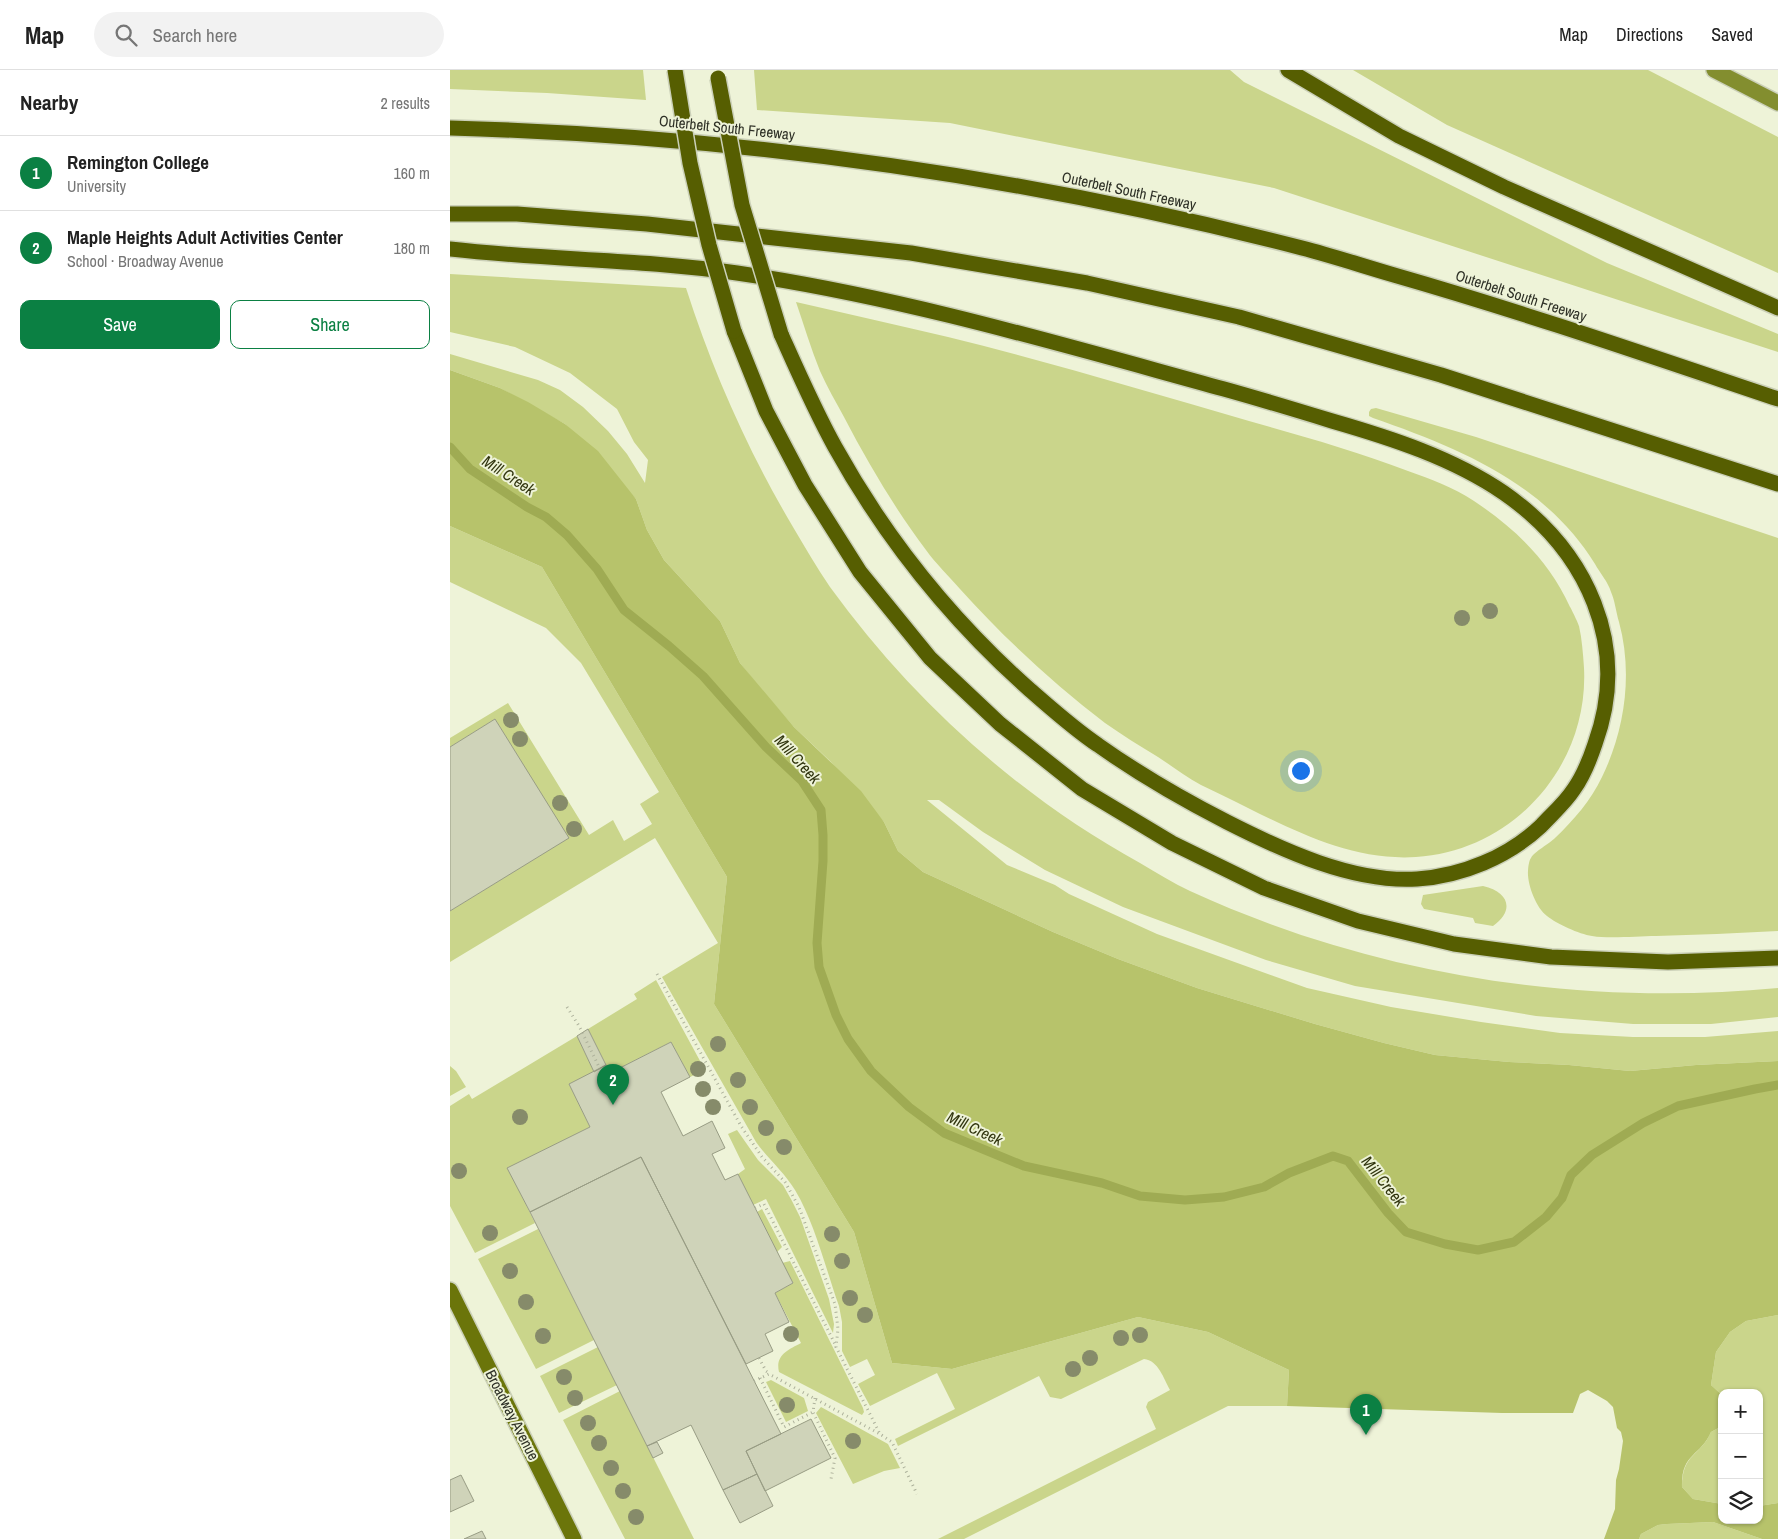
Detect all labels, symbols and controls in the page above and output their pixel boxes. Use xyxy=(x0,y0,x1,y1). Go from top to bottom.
search box xyxy=(94,12,444,57)
text: Map xyxy=(25,19,64,51)
icon: search xyxy=(112,21,140,49)
text: Search here xyxy=(152,22,237,48)
text: Map xyxy=(1559,22,1588,47)
text: Directions xyxy=(1616,22,1683,47)
text: Saved xyxy=(1711,22,1753,47)
text: Nearby xyxy=(20,88,78,117)
text: 2 results xyxy=(380,92,430,114)
street label: Outerbelt South Freeway xyxy=(658,110,797,145)
text: Remington College xyxy=(67,149,209,175)
text: 1 xyxy=(32,162,40,184)
text: 160 m xyxy=(394,162,430,184)
street label: Outerbelt South Freeway xyxy=(1060,166,1199,215)
text: University xyxy=(67,175,126,197)
text: Maple Heights Adult Activities Center xyxy=(67,224,343,250)
text: 2 xyxy=(32,237,40,259)
text: 180 m xyxy=(394,237,430,259)
text: School · Broadway Avenue xyxy=(67,250,224,272)
street label: Outerbelt South Freeway xyxy=(1453,264,1590,327)
button: Save xyxy=(20,300,220,349)
button: Share xyxy=(230,300,430,349)
water label: Mill Creek xyxy=(478,450,540,501)
water label: Mill Creek xyxy=(770,730,826,789)
your location xyxy=(1288,758,1314,784)
pin: 2 xyxy=(597,1064,629,1105)
water label: Mill Creek xyxy=(944,1106,1007,1151)
water label: Mill Creek xyxy=(1357,1151,1411,1211)
street label: Broadway Avenue xyxy=(481,1366,544,1464)
map controls xyxy=(1718,1389,1763,1524)
button: + xyxy=(1718,1389,1763,1434)
pin: 1 xyxy=(1350,1394,1382,1435)
button: − xyxy=(1718,1434,1763,1479)
button: layers xyxy=(1718,1479,1763,1524)

